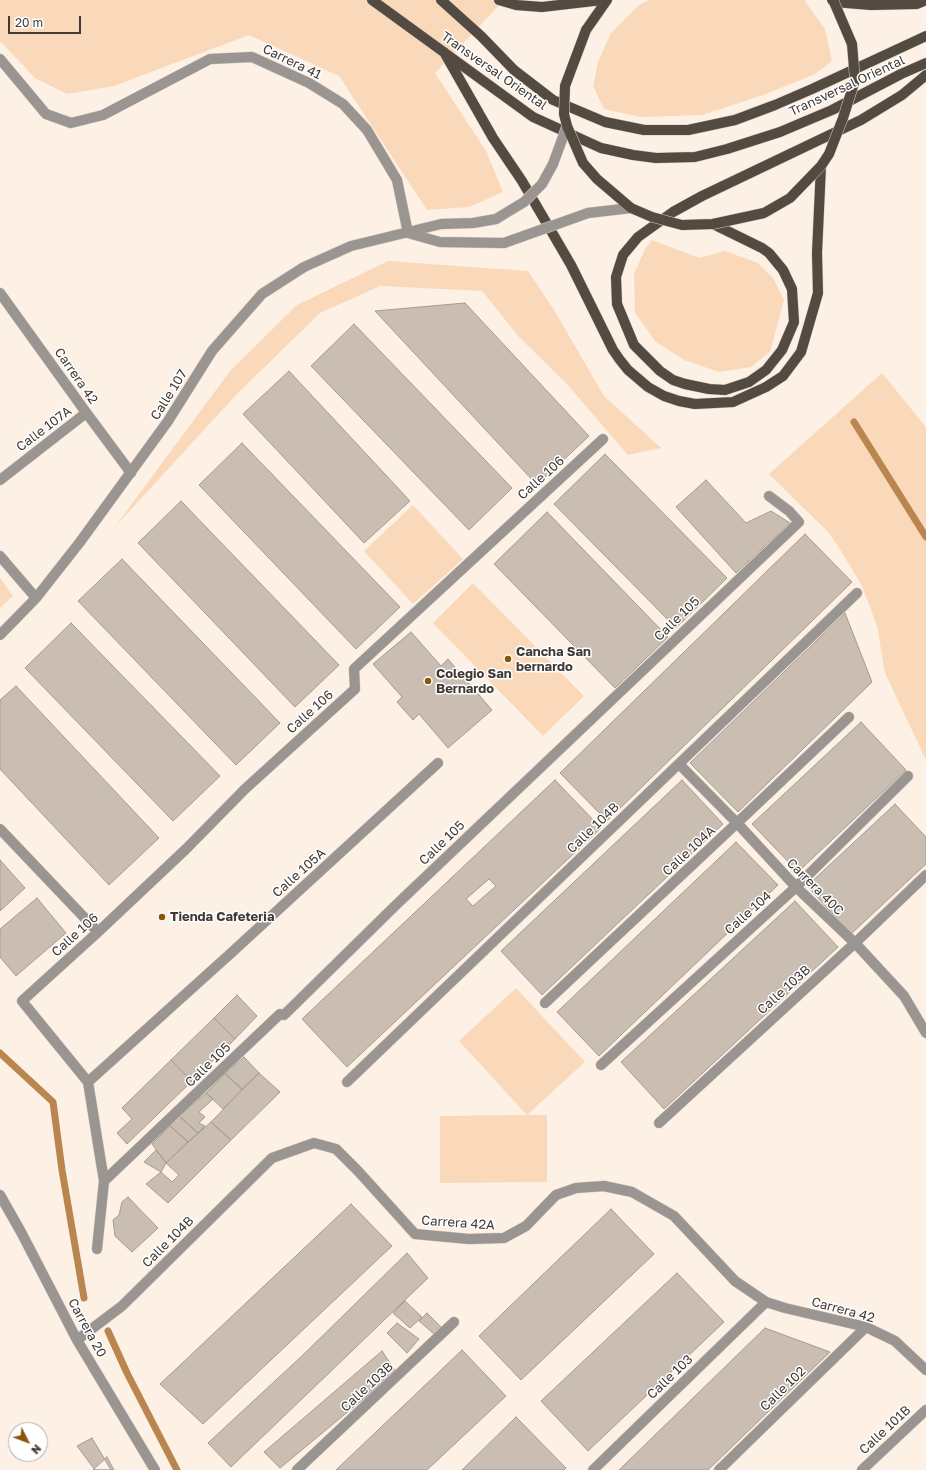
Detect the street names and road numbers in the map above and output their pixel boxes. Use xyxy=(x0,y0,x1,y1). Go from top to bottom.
street label: Transversal Oriental xyxy=(438,29,550,113)
street label: Carrera 41 xyxy=(260,41,324,83)
street label: Transversal Oriental xyxy=(787,52,907,120)
street label: Carrera 42 xyxy=(51,345,101,407)
street label: Calle 107 xyxy=(147,367,191,423)
street label: Calle 107A xyxy=(13,403,75,455)
street label: Calle 106 xyxy=(514,453,568,503)
street label: Calle 105 xyxy=(651,594,703,644)
street label: Calle 106 xyxy=(283,687,337,737)
street label: Calle 104B xyxy=(564,799,622,857)
street label: Calle 105 xyxy=(416,818,468,868)
street label: Calle 104A xyxy=(659,823,719,879)
street label: Calle 105A xyxy=(269,845,329,901)
street label: Carrera 40C xyxy=(783,855,847,919)
street label: Calle 104 xyxy=(721,888,775,938)
street label: Calle 106 xyxy=(48,910,102,960)
street label: Calle 103B xyxy=(754,962,814,1018)
street label: Calle 105 xyxy=(182,1040,234,1090)
street label: Calle 104B xyxy=(139,1213,197,1271)
street label: Carrera 42A xyxy=(421,1213,495,1233)
street label: Carrera 42 xyxy=(810,1294,876,1326)
street label: Carrera 20 xyxy=(64,1296,110,1360)
street label: Calle 103 xyxy=(644,1352,696,1402)
street label: Calle 103B xyxy=(338,1359,396,1415)
street label: Calle 102 xyxy=(757,1364,809,1414)
street label: Calle 101B xyxy=(856,1402,914,1458)

